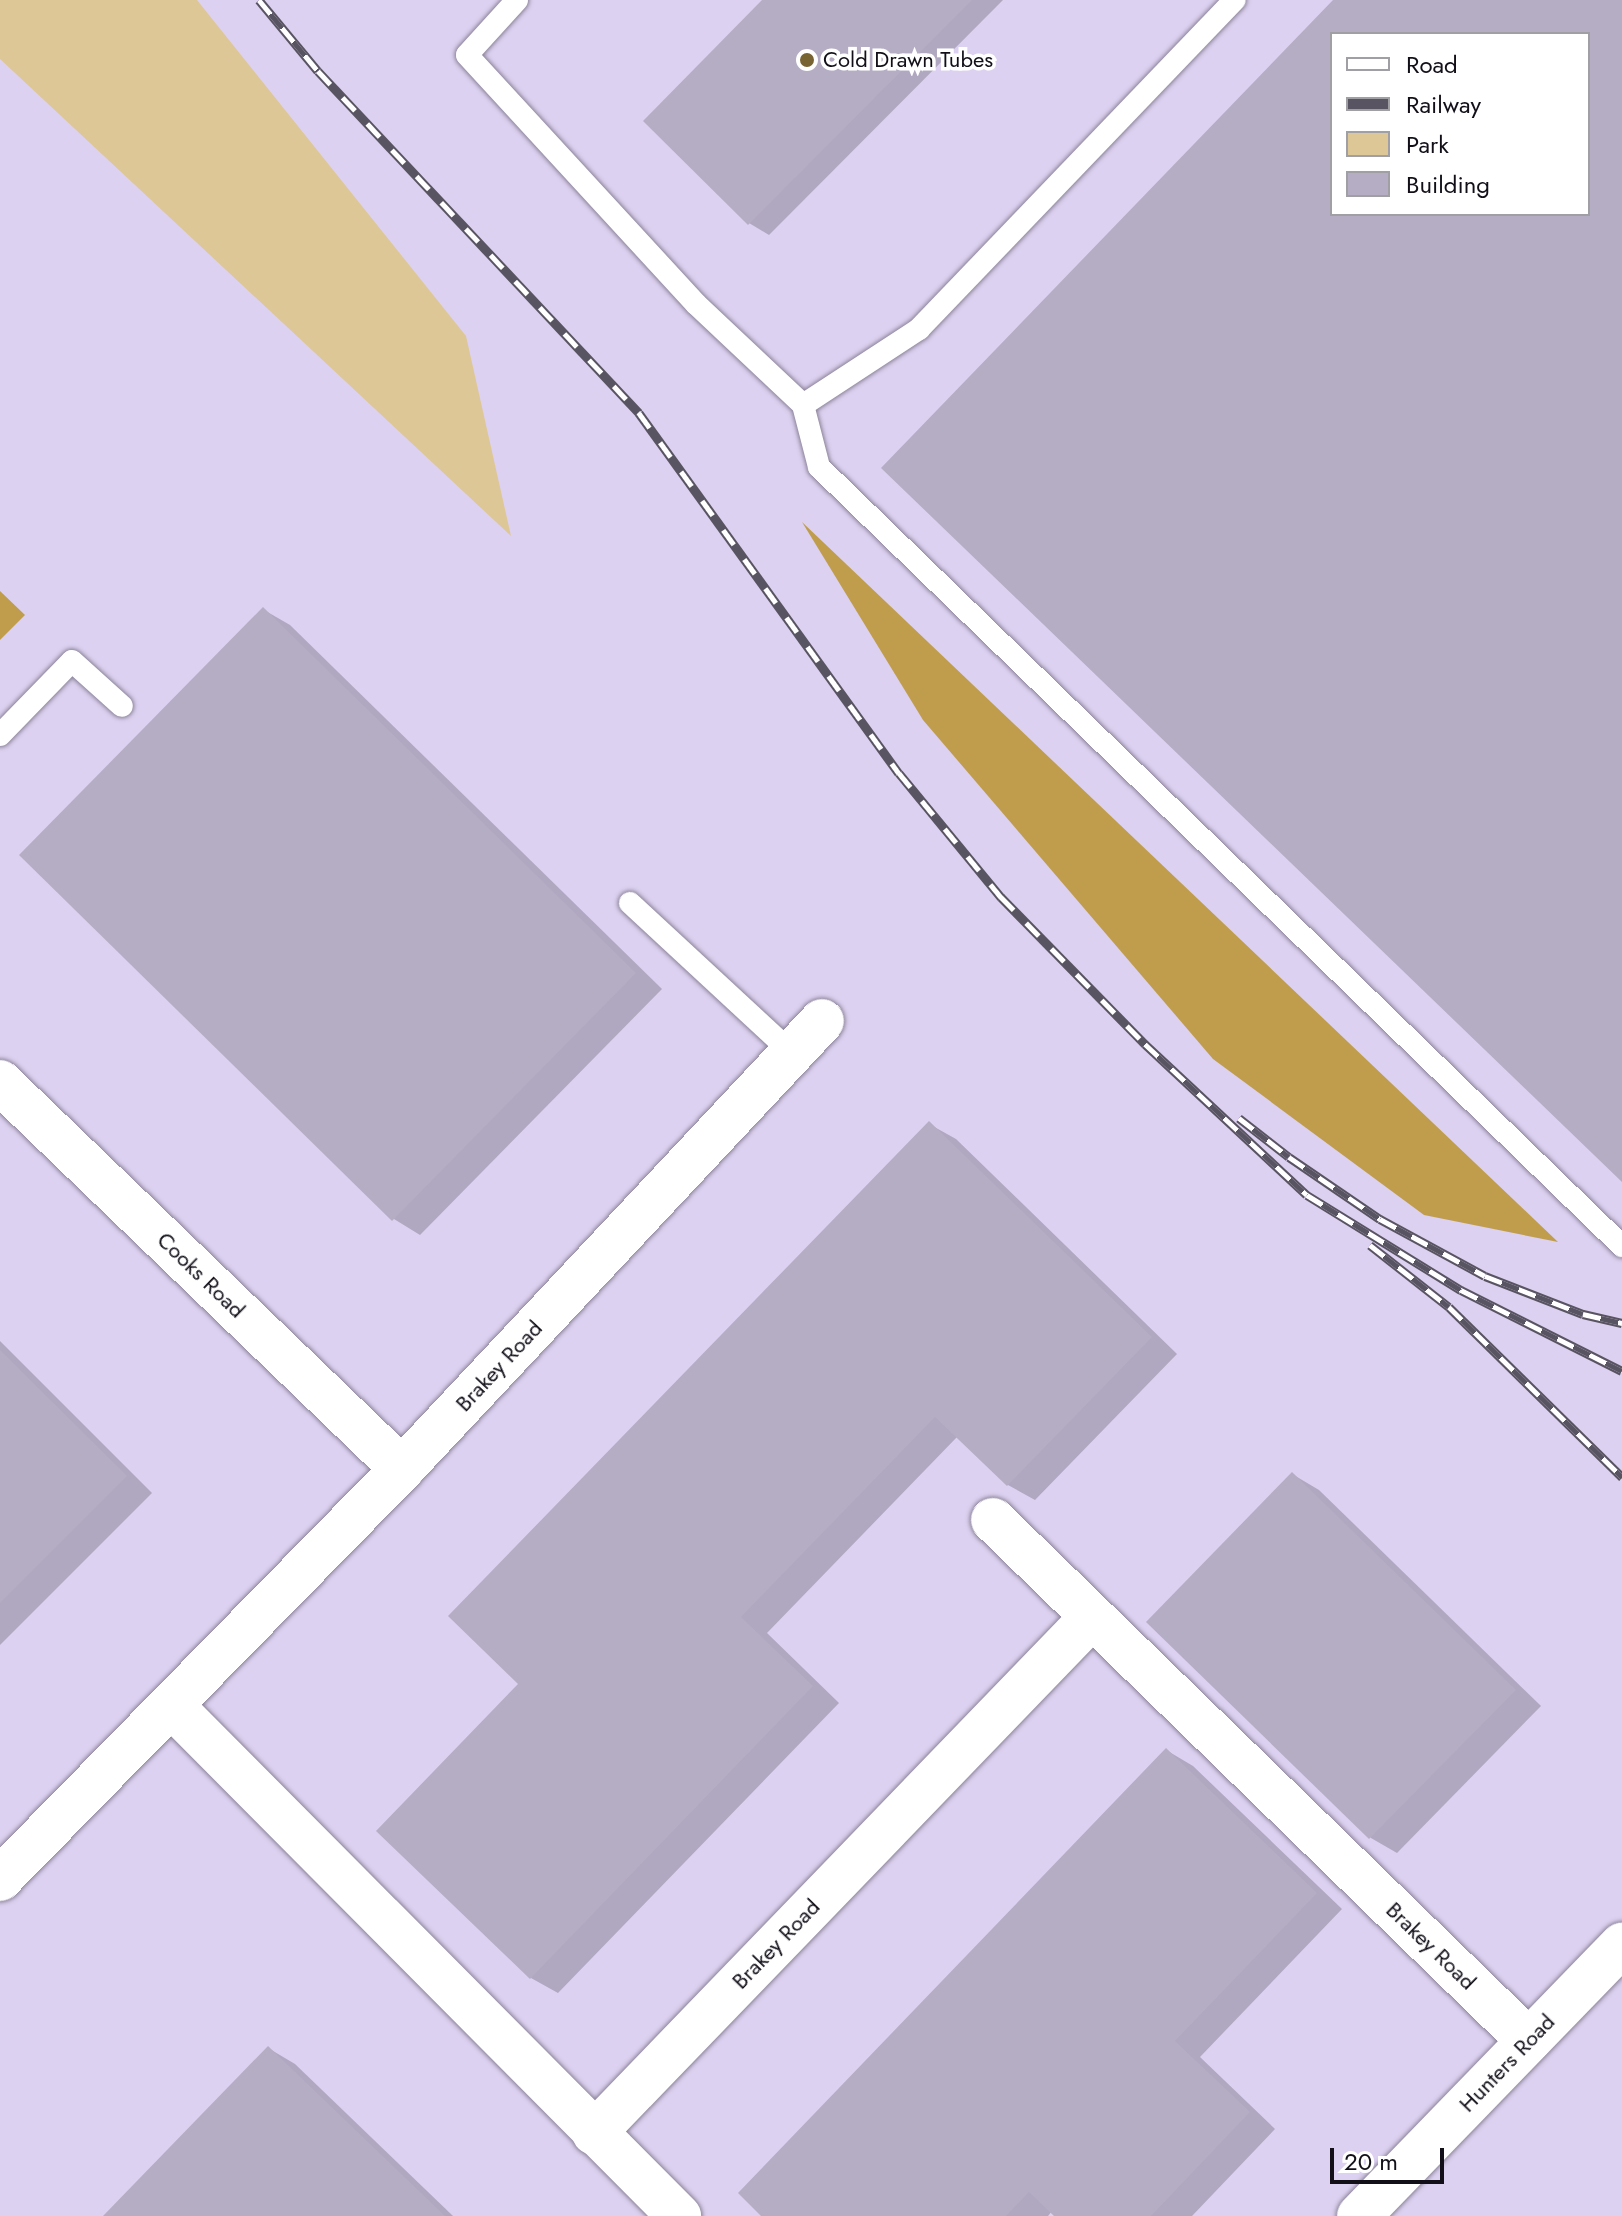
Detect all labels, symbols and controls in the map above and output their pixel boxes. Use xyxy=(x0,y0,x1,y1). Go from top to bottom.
legend xyxy=(1330,32,1590,216)
place label: Cold Drawn Tubes xyxy=(823,47,993,73)
text: Road xyxy=(1406,47,1458,82)
marker: Cold Drawn Tubes xyxy=(798,51,816,69)
text: Railway xyxy=(1406,87,1481,122)
text: Park xyxy=(1406,127,1449,162)
text: Building xyxy=(1406,167,1490,202)
street label: Cooks Road xyxy=(152,1227,250,1323)
street label: Brakey Road xyxy=(450,1315,548,1417)
street label: Brakey Road xyxy=(727,1894,825,1994)
street label: Brakey Road xyxy=(1381,1897,1481,1995)
street label: Hunters Road xyxy=(1454,2009,1560,2117)
scale bar xyxy=(1334,2132,1448,2182)
text: 20 m xyxy=(1344,2144,1398,2179)

